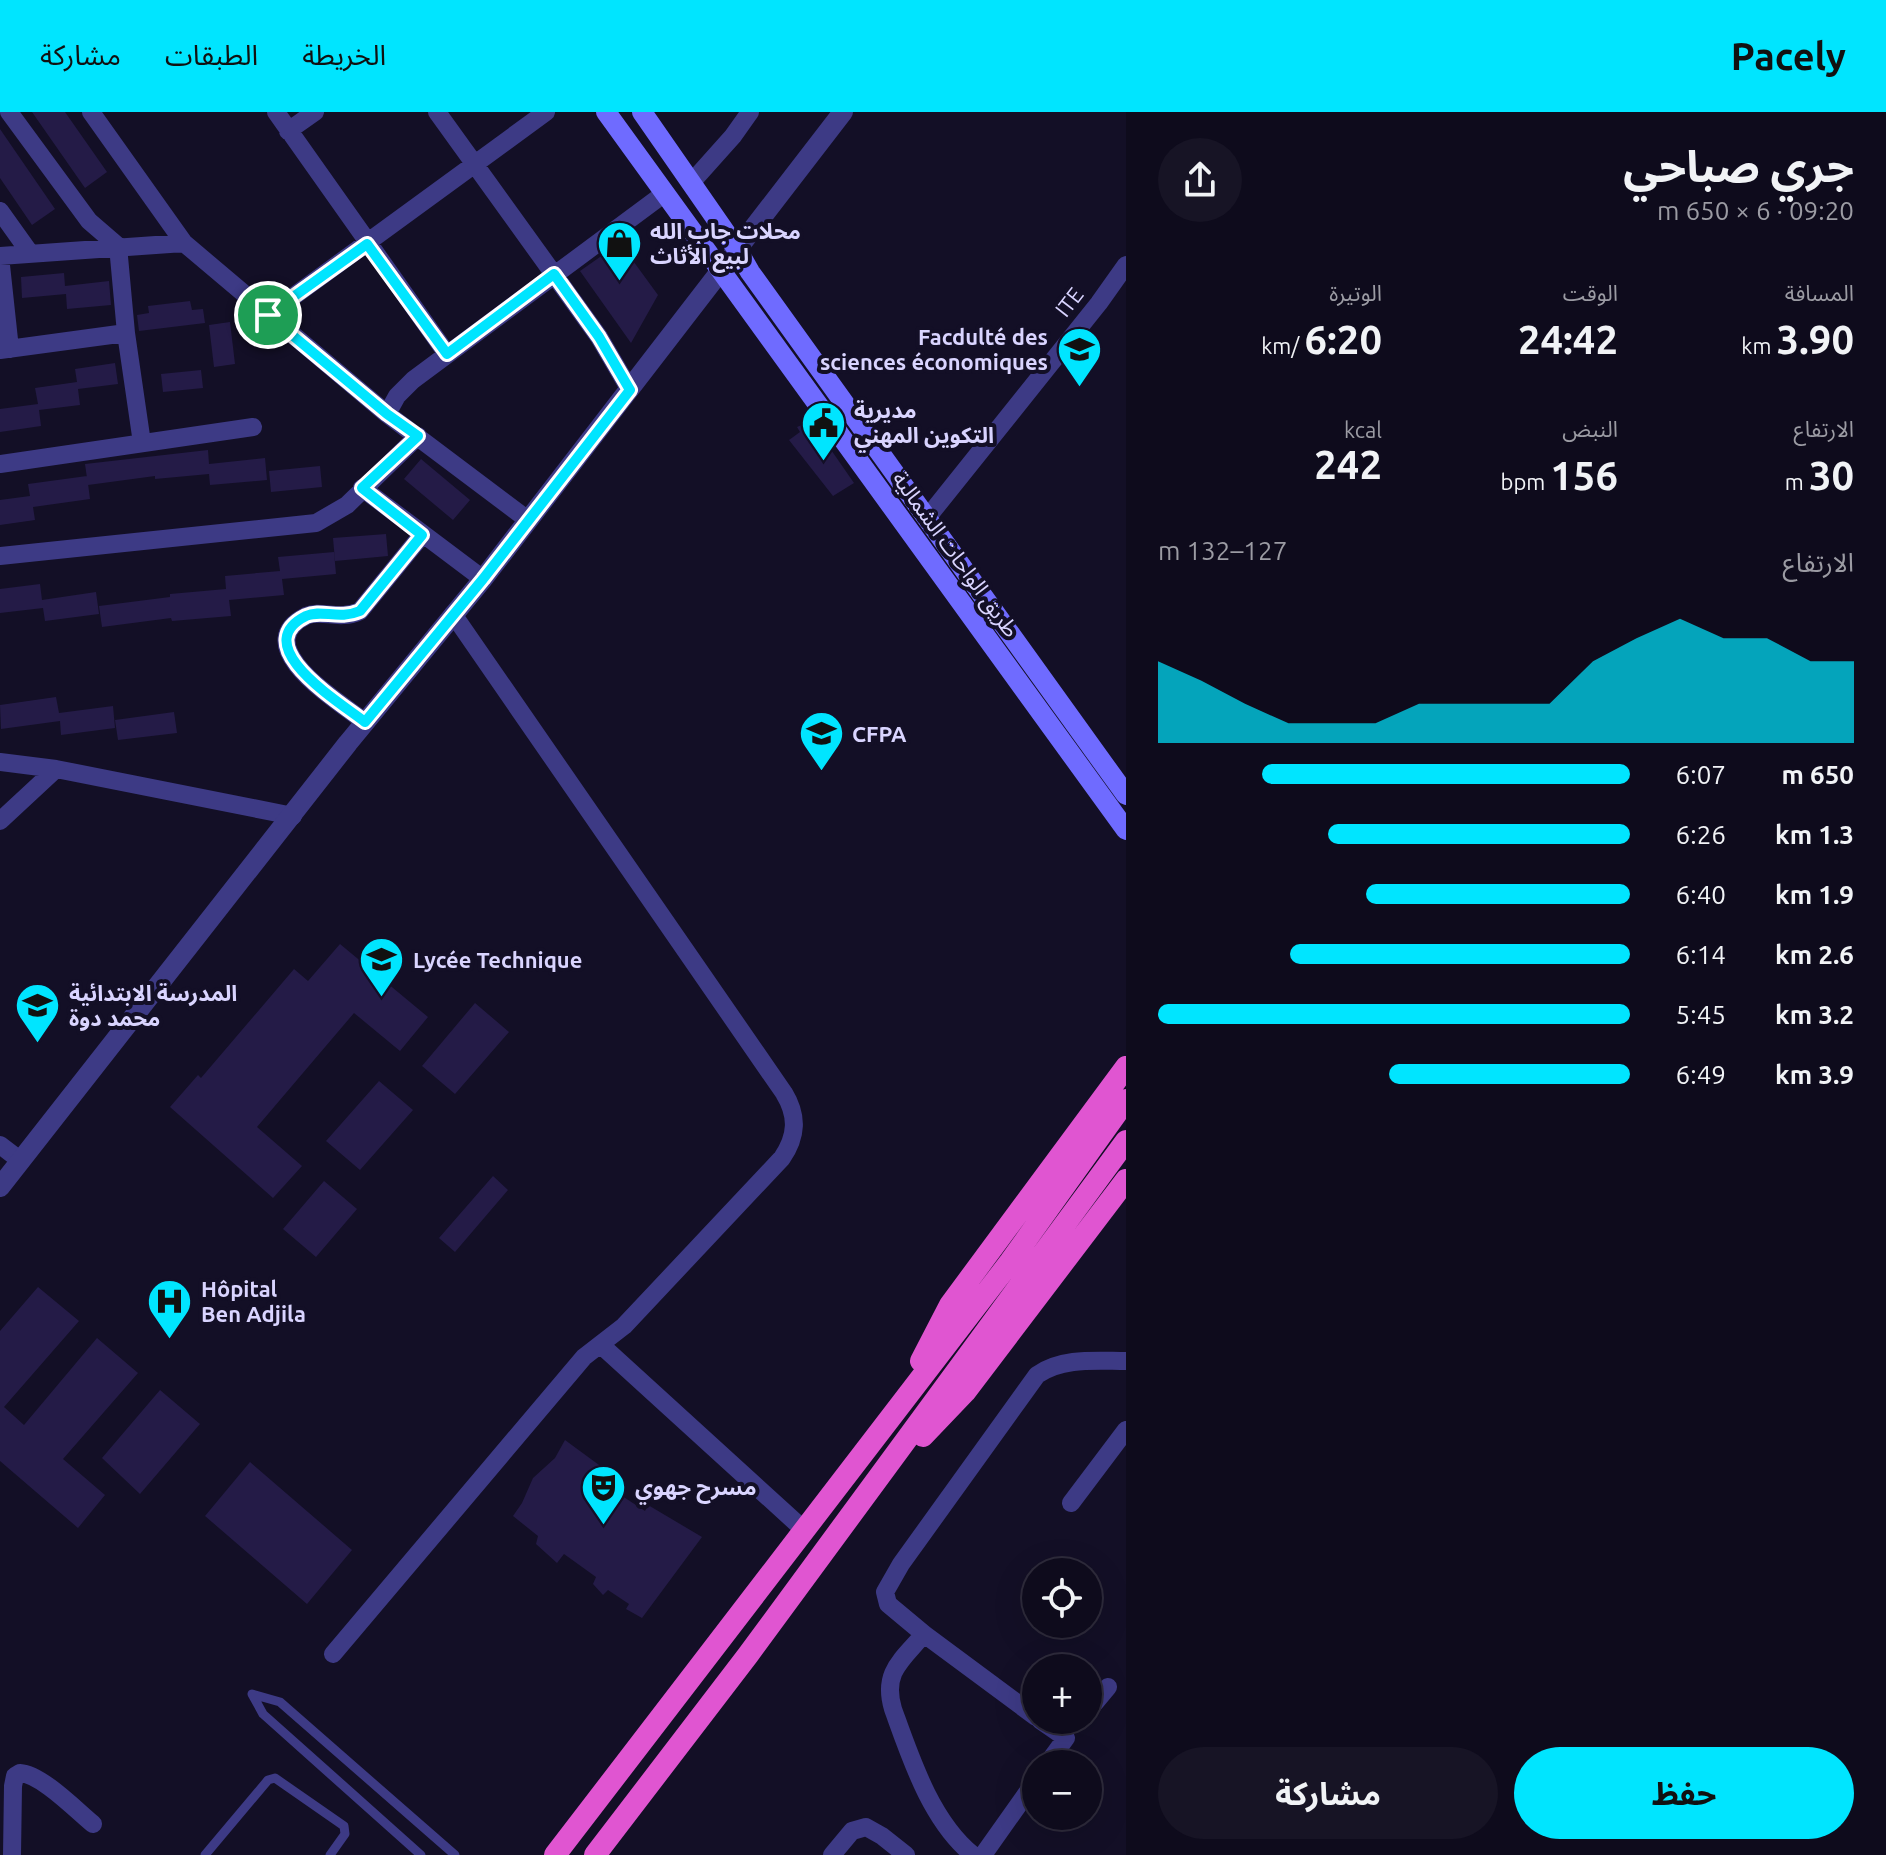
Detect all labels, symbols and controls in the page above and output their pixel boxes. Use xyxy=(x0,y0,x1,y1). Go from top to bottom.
text: Pacely xyxy=(1731,35,1846,77)
text: مشاركة xyxy=(40,39,121,70)
text: الطبقات xyxy=(165,39,258,70)
text: الخريطة xyxy=(302,39,386,70)
button: share xyxy=(1158,138,1242,222)
text: جري صباحي xyxy=(1623,141,1854,190)
text: 09:20 · 6 × 650 m xyxy=(1657,196,1854,225)
place label: محلات جاب الله لبيع الأثاث xyxy=(650,218,801,273)
shop icon: محلات جاب الله لبيع الأثاث xyxy=(595,220,643,283)
text: الوتيرة xyxy=(1329,280,1382,305)
text: الوقت xyxy=(1563,280,1618,305)
text: المسافة xyxy=(1785,280,1854,305)
pin xyxy=(234,281,302,349)
street label: ITE xyxy=(1049,282,1088,321)
icon: arrive xyxy=(246,293,290,337)
text: 6:20 xyxy=(1304,317,1382,362)
text: 24:42 xyxy=(1518,317,1618,362)
text: 3.90 xyxy=(1776,317,1854,362)
place label: Facdulté des sciences économiques xyxy=(820,324,1048,374)
school or university icon: Facdulté des sciences économiques xyxy=(1055,326,1103,389)
text: /km xyxy=(1261,333,1304,358)
text: km xyxy=(1741,333,1776,358)
place label: مديرية التكوين المهني xyxy=(854,397,994,453)
public building icon: مديرية التكوين المهني xyxy=(799,399,847,462)
text: النبض xyxy=(1562,416,1618,441)
text: الارتفاع xyxy=(1794,416,1854,441)
text: kcal xyxy=(1344,417,1382,442)
text: 242 xyxy=(1314,442,1382,487)
text: 156 xyxy=(1550,453,1618,498)
text: 30 xyxy=(1809,453,1854,498)
street label: طريق الواحات الشمالية xyxy=(886,466,1025,643)
text: bpm xyxy=(1501,469,1550,494)
text: m xyxy=(1785,469,1809,494)
text: 127–132 m xyxy=(1158,536,1287,565)
text: الارتفاع xyxy=(1783,548,1854,577)
school or university icon: CFPA xyxy=(797,710,845,773)
place label: CFPA xyxy=(852,721,907,746)
text: 6:07 xyxy=(1676,760,1726,789)
text: 650 m xyxy=(1781,760,1854,789)
text: 6:26 xyxy=(1676,820,1726,849)
text: 1.3 km xyxy=(1775,820,1854,849)
text: 6:40 xyxy=(1676,880,1726,909)
text: 1.9 km xyxy=(1775,880,1854,909)
school or university icon: Lycée Technique xyxy=(358,936,406,999)
text: 6:14 xyxy=(1676,940,1726,969)
text: 2.6 km xyxy=(1775,940,1854,969)
place label: Lycée Technique xyxy=(413,947,582,972)
place label: المدرسة الابتدائية محمد دوة xyxy=(69,980,237,1031)
school or university icon: المدرسة الابتدائية محمد دوة xyxy=(14,982,62,1045)
text: 5:45 xyxy=(1676,1000,1726,1029)
text: 3.2 km xyxy=(1775,1000,1854,1029)
text: 6:49 xyxy=(1676,1060,1726,1089)
text: 3.9 km xyxy=(1775,1060,1854,1089)
place label: Hôpital Ben Adjila xyxy=(201,1276,306,1326)
hospital icon: Hôpital Ben Adjila xyxy=(146,1278,194,1341)
theatre icon: مسرح جهوي xyxy=(580,1463,628,1526)
place label: مسرح جهوي xyxy=(635,1474,756,1505)
map controls xyxy=(1022,1558,1102,1830)
button: locate xyxy=(1022,1558,1102,1638)
button: + xyxy=(1022,1654,1102,1734)
button: مشاركة xyxy=(1158,1747,1498,1839)
button: حفظ xyxy=(1514,1747,1854,1839)
button: − xyxy=(1022,1750,1102,1830)

